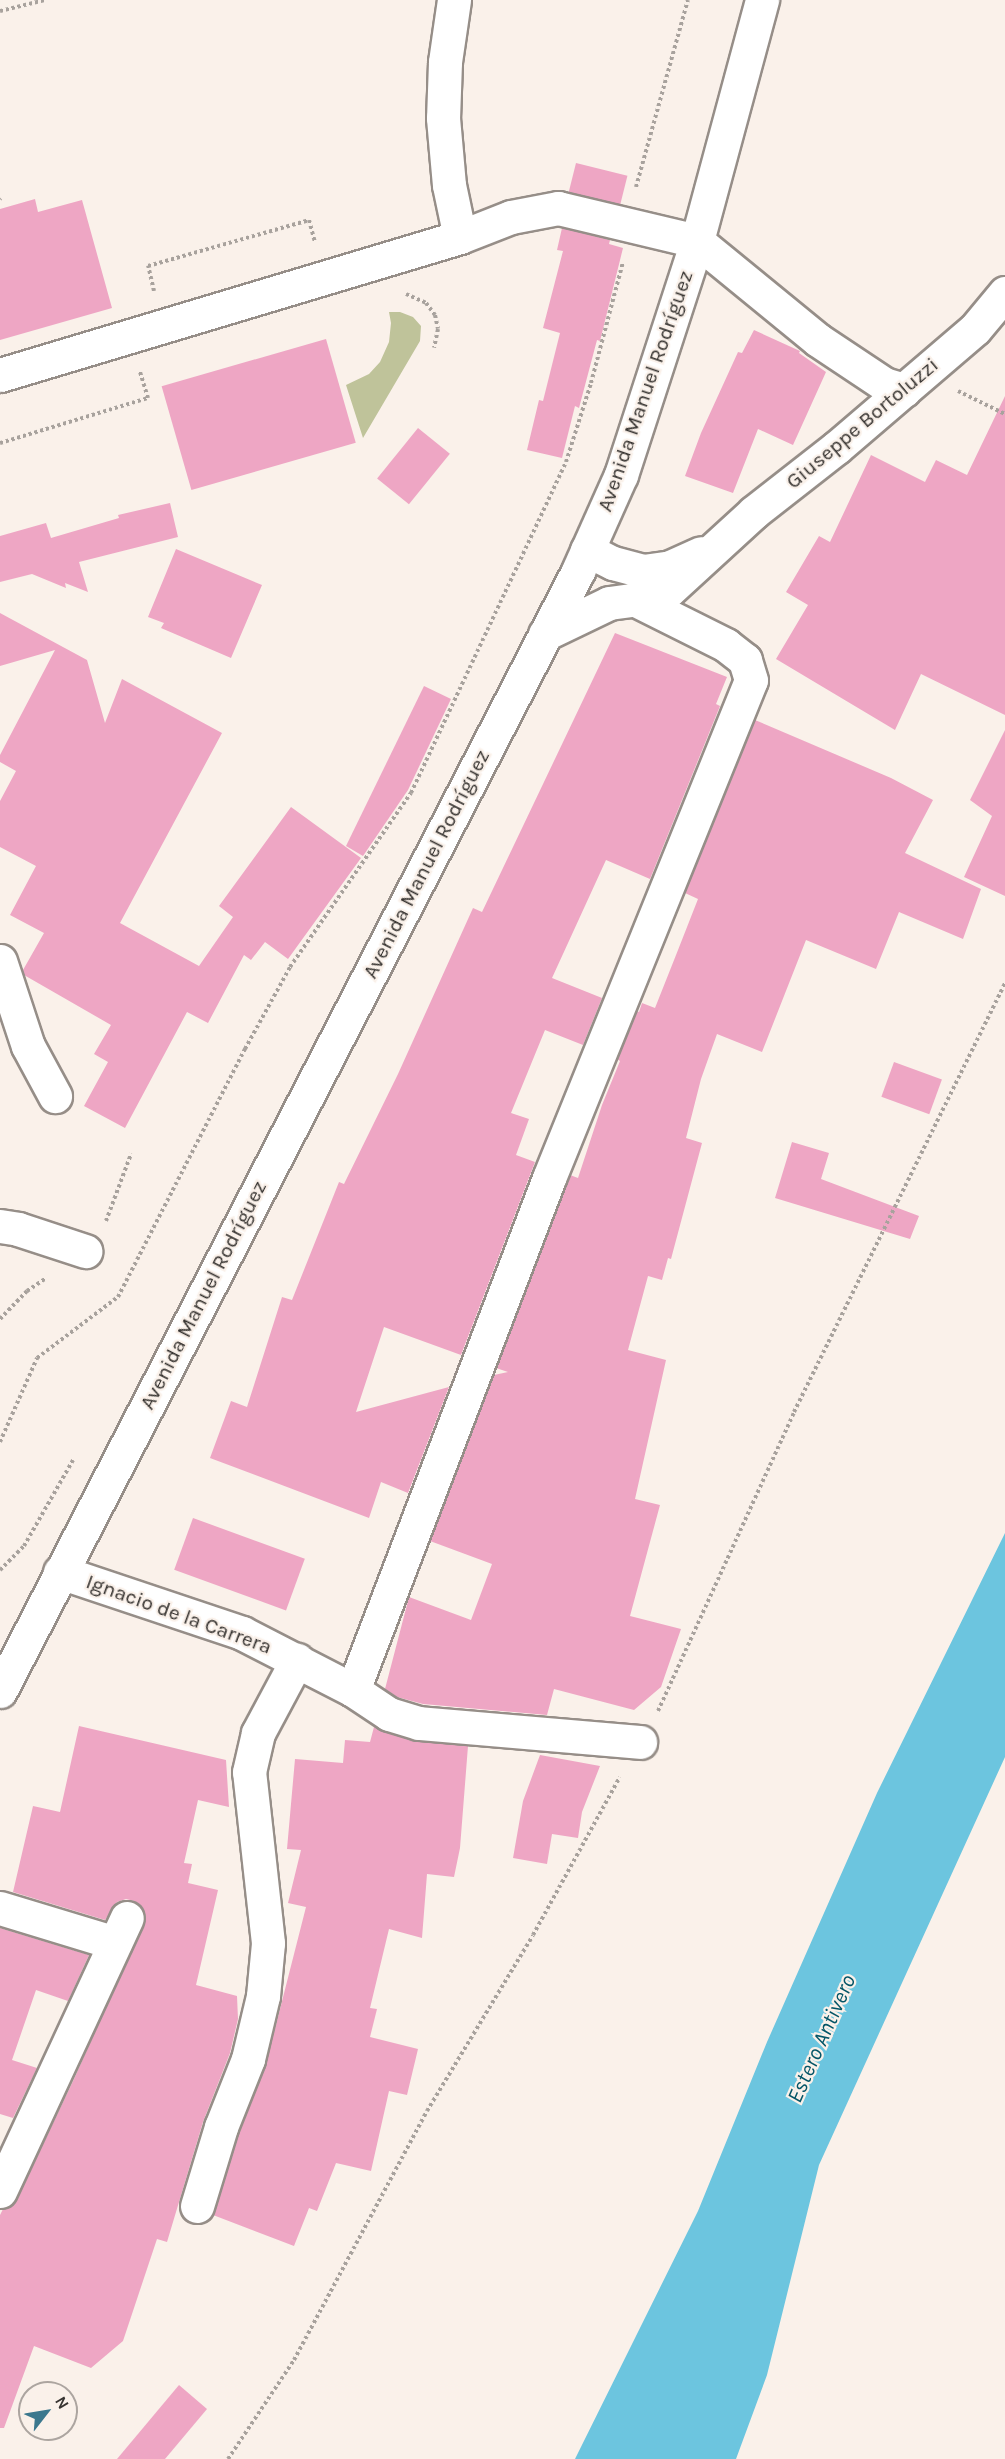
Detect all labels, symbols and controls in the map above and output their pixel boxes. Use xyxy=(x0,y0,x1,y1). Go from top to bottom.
street label: Avenida Manuel Rodríguez xyxy=(592,267,698,515)
street label: Giuseppe Bortoluzzi xyxy=(781,352,943,494)
street label: Avenida Manuel Rodríguez xyxy=(357,745,495,983)
street label: Avenida Manuel Rodríguez xyxy=(134,1176,272,1414)
street label: Ignacio de la Carrera xyxy=(83,1569,275,1659)
water label: Estero Antivero xyxy=(782,1971,862,2107)
north arrow xyxy=(18,2381,78,2441)
text: N xyxy=(51,2393,73,2412)

